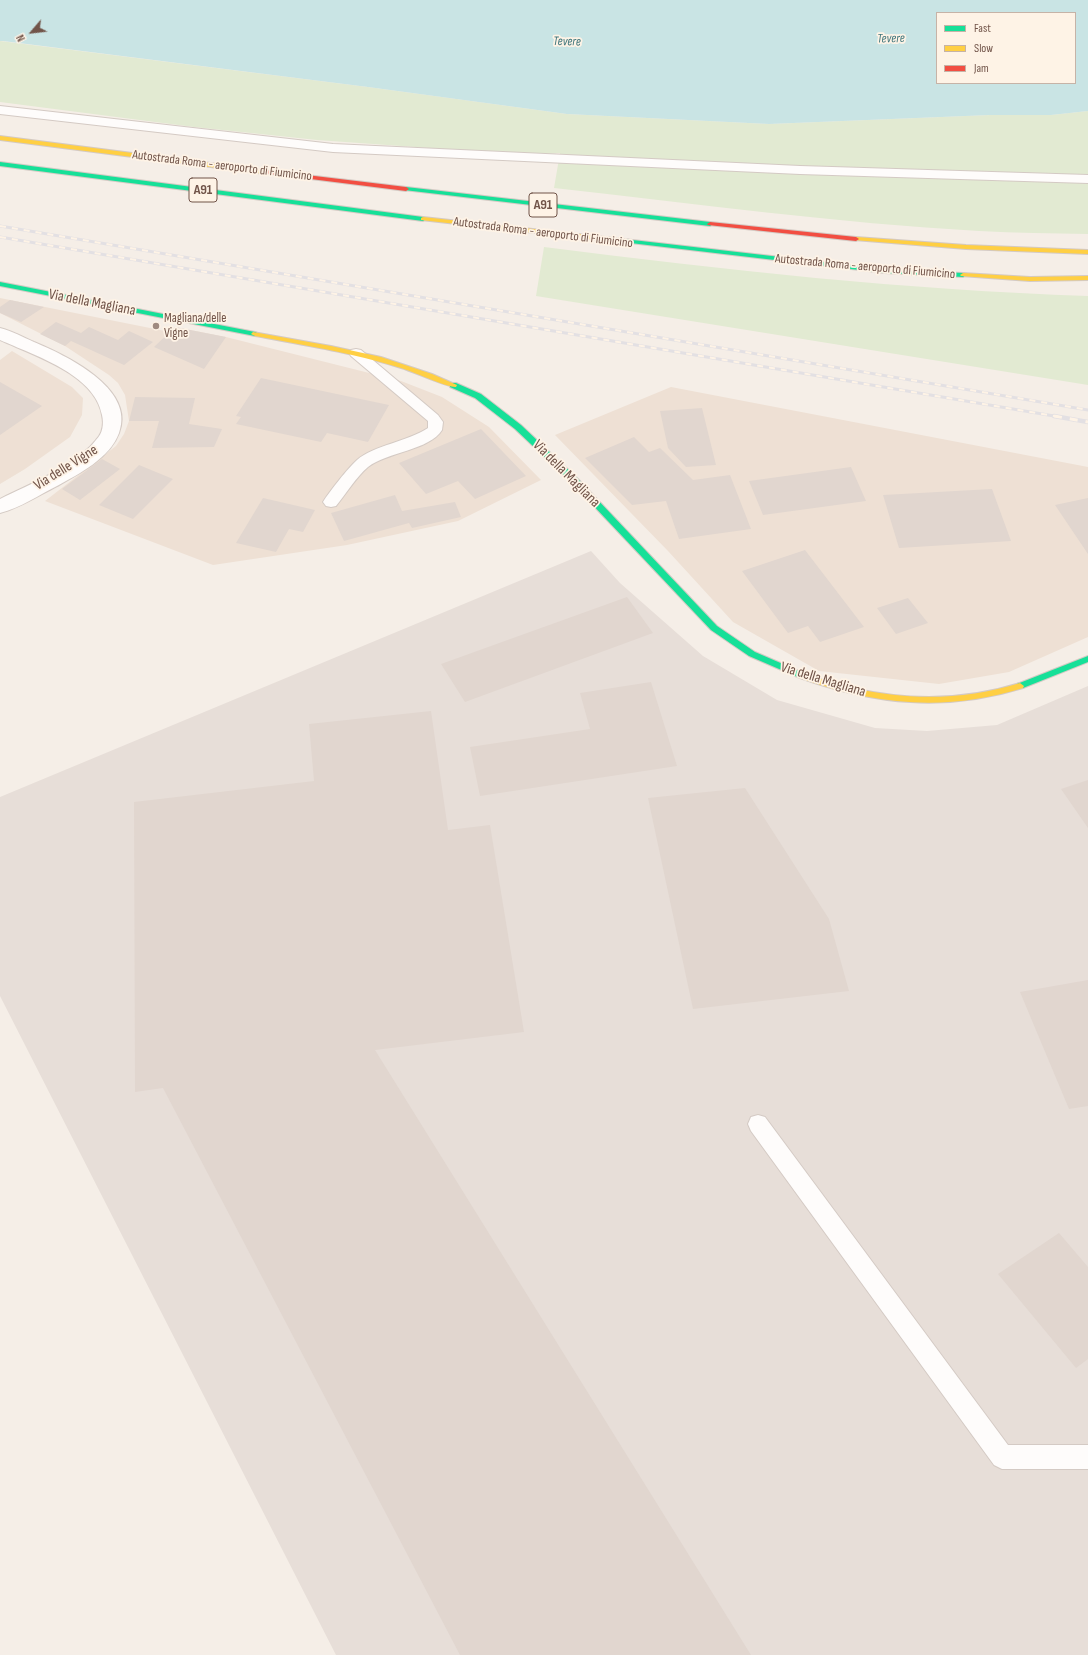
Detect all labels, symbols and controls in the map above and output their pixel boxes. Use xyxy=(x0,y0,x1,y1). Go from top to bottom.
north arrow xyxy=(12,12,52,52)
legend xyxy=(936,12,1076,84)
text: Fast xyxy=(974,21,991,36)
water label: Tevere xyxy=(877,31,905,47)
text: N xyxy=(14,32,28,44)
water label: Tevere xyxy=(553,34,581,50)
text: Slow xyxy=(974,41,993,56)
text: Jam xyxy=(974,61,989,76)
street label: Autostrada Roma - aeroporto di Fiumicino xyxy=(131,147,313,185)
road number: A91 xyxy=(189,178,217,202)
road number: A91 xyxy=(529,193,557,217)
street label: Autostrada Roma - aeroporto di Fiumicino xyxy=(452,214,634,252)
street label: Autostrada Roma - aeroporto di Fiumicino xyxy=(774,251,956,283)
street label: Via della Magliana xyxy=(47,286,137,320)
place label: Magliana/delle Vigne xyxy=(164,311,227,342)
marker: Magliana/delle Vigne xyxy=(151,321,161,331)
street label: Via della Magliana xyxy=(528,436,604,512)
street label: Via delle Vigne xyxy=(31,441,101,495)
street label: Via della Magliana xyxy=(778,658,868,702)

